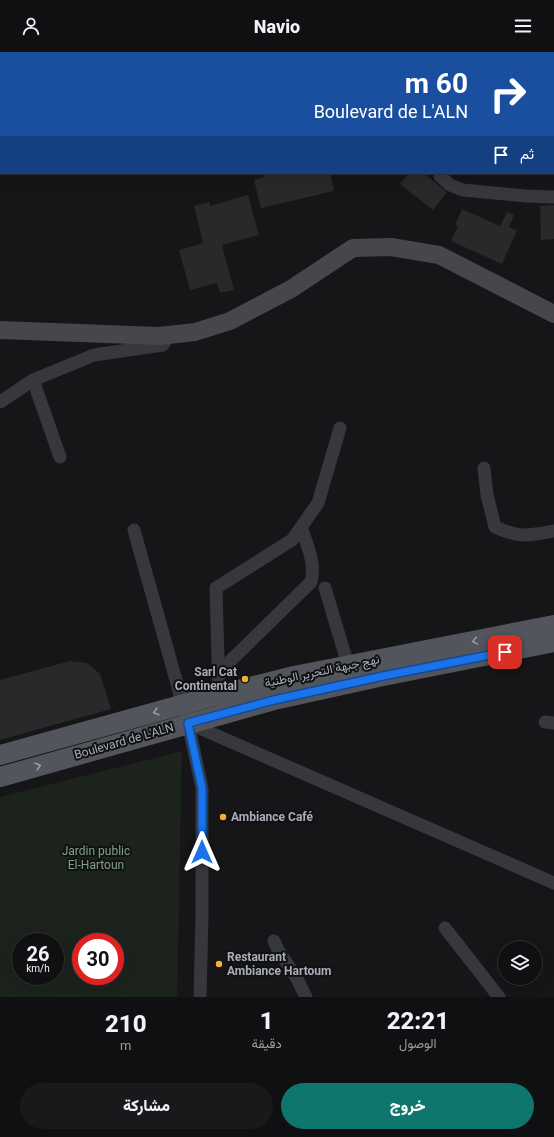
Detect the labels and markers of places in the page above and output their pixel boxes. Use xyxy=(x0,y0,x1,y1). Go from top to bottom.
pin xyxy=(488,635,522,669)
place label: Sarl Cat Continental xyxy=(175,665,237,693)
marker: Sarl Cat Continental xyxy=(240,674,250,684)
place label: Ambiance Café xyxy=(231,810,313,824)
marker: Ambiance Café xyxy=(218,812,228,822)
place label: Restaurant Ambiance Hartoum xyxy=(227,950,331,978)
marker: Restaurant Ambiance Hartoum xyxy=(214,959,224,969)

